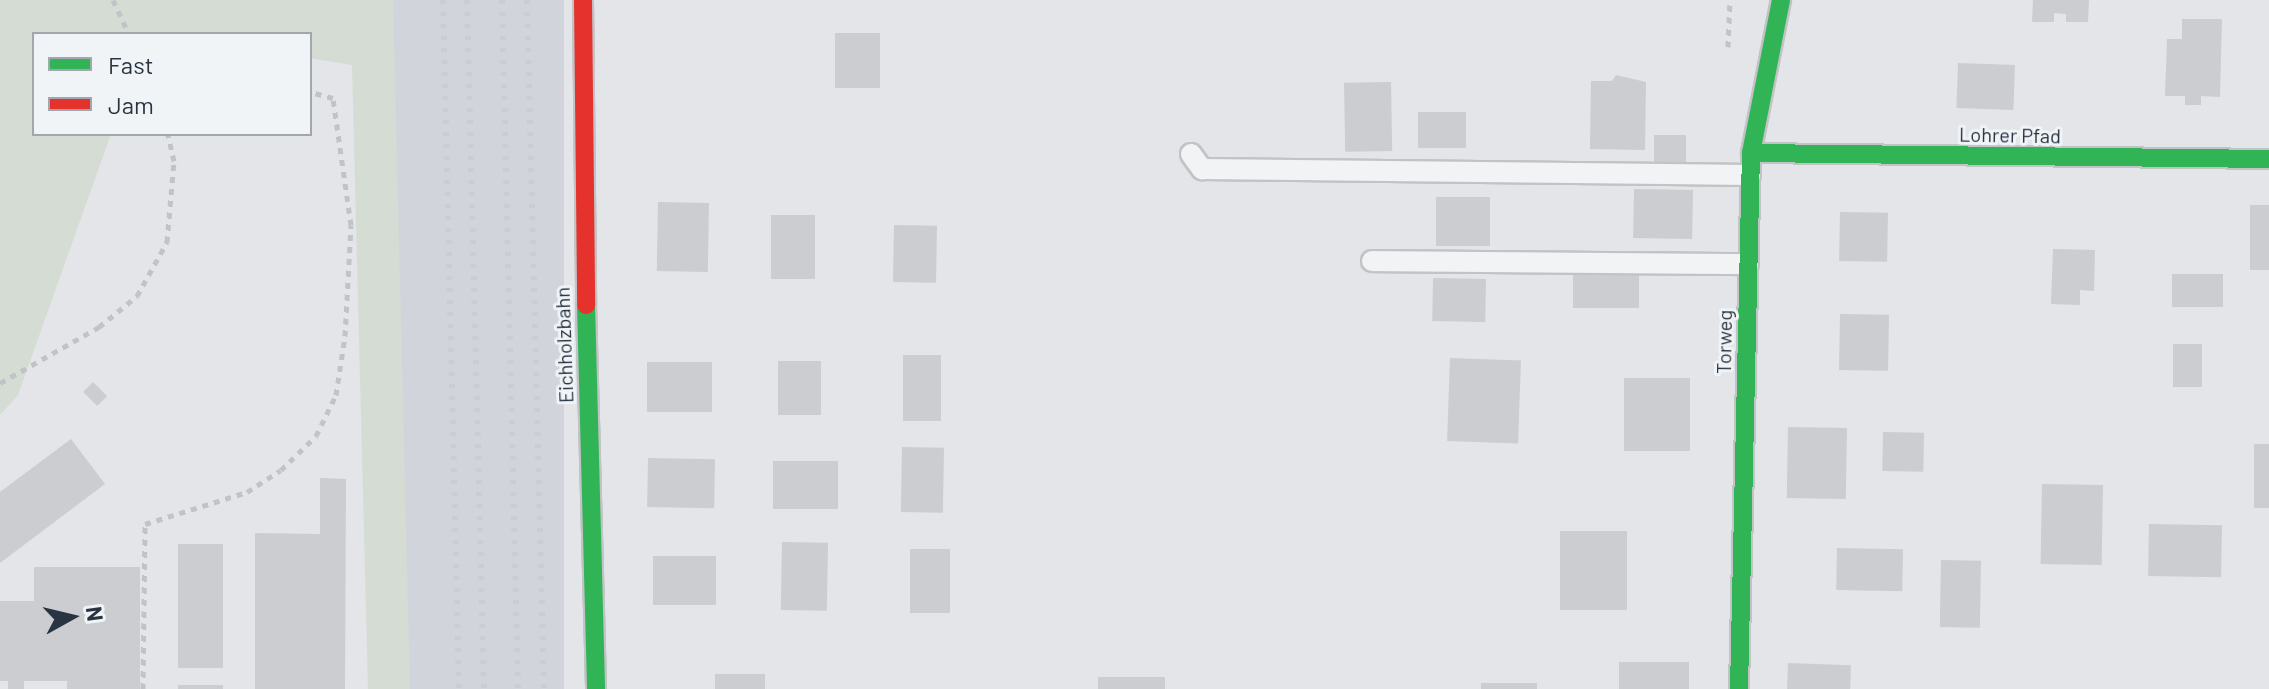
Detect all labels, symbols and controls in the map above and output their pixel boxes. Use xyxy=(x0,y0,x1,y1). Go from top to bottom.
legend xyxy=(32,32,312,136)
text: Fast xyxy=(108,50,153,79)
text: Jam xyxy=(108,90,154,119)
street label: Lohrer Pfad xyxy=(1959,122,2061,148)
street label: Eichholzbahn xyxy=(550,287,578,403)
street label: Torweg xyxy=(1711,310,1737,374)
north arrow xyxy=(32,577,112,657)
text: N xyxy=(82,605,110,623)

